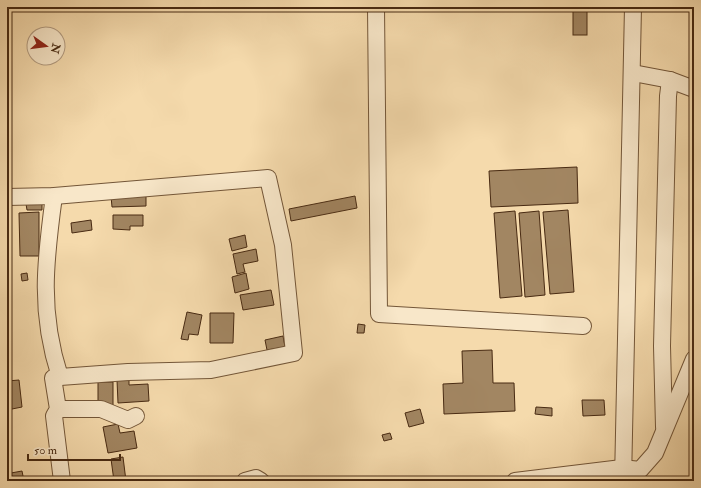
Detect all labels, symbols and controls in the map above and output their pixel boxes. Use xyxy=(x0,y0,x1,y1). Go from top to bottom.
north arrow xyxy=(26,26,66,66)
text: N xyxy=(47,41,63,56)
scale bar xyxy=(28,436,120,462)
text: 50 m xyxy=(34,443,58,458)

